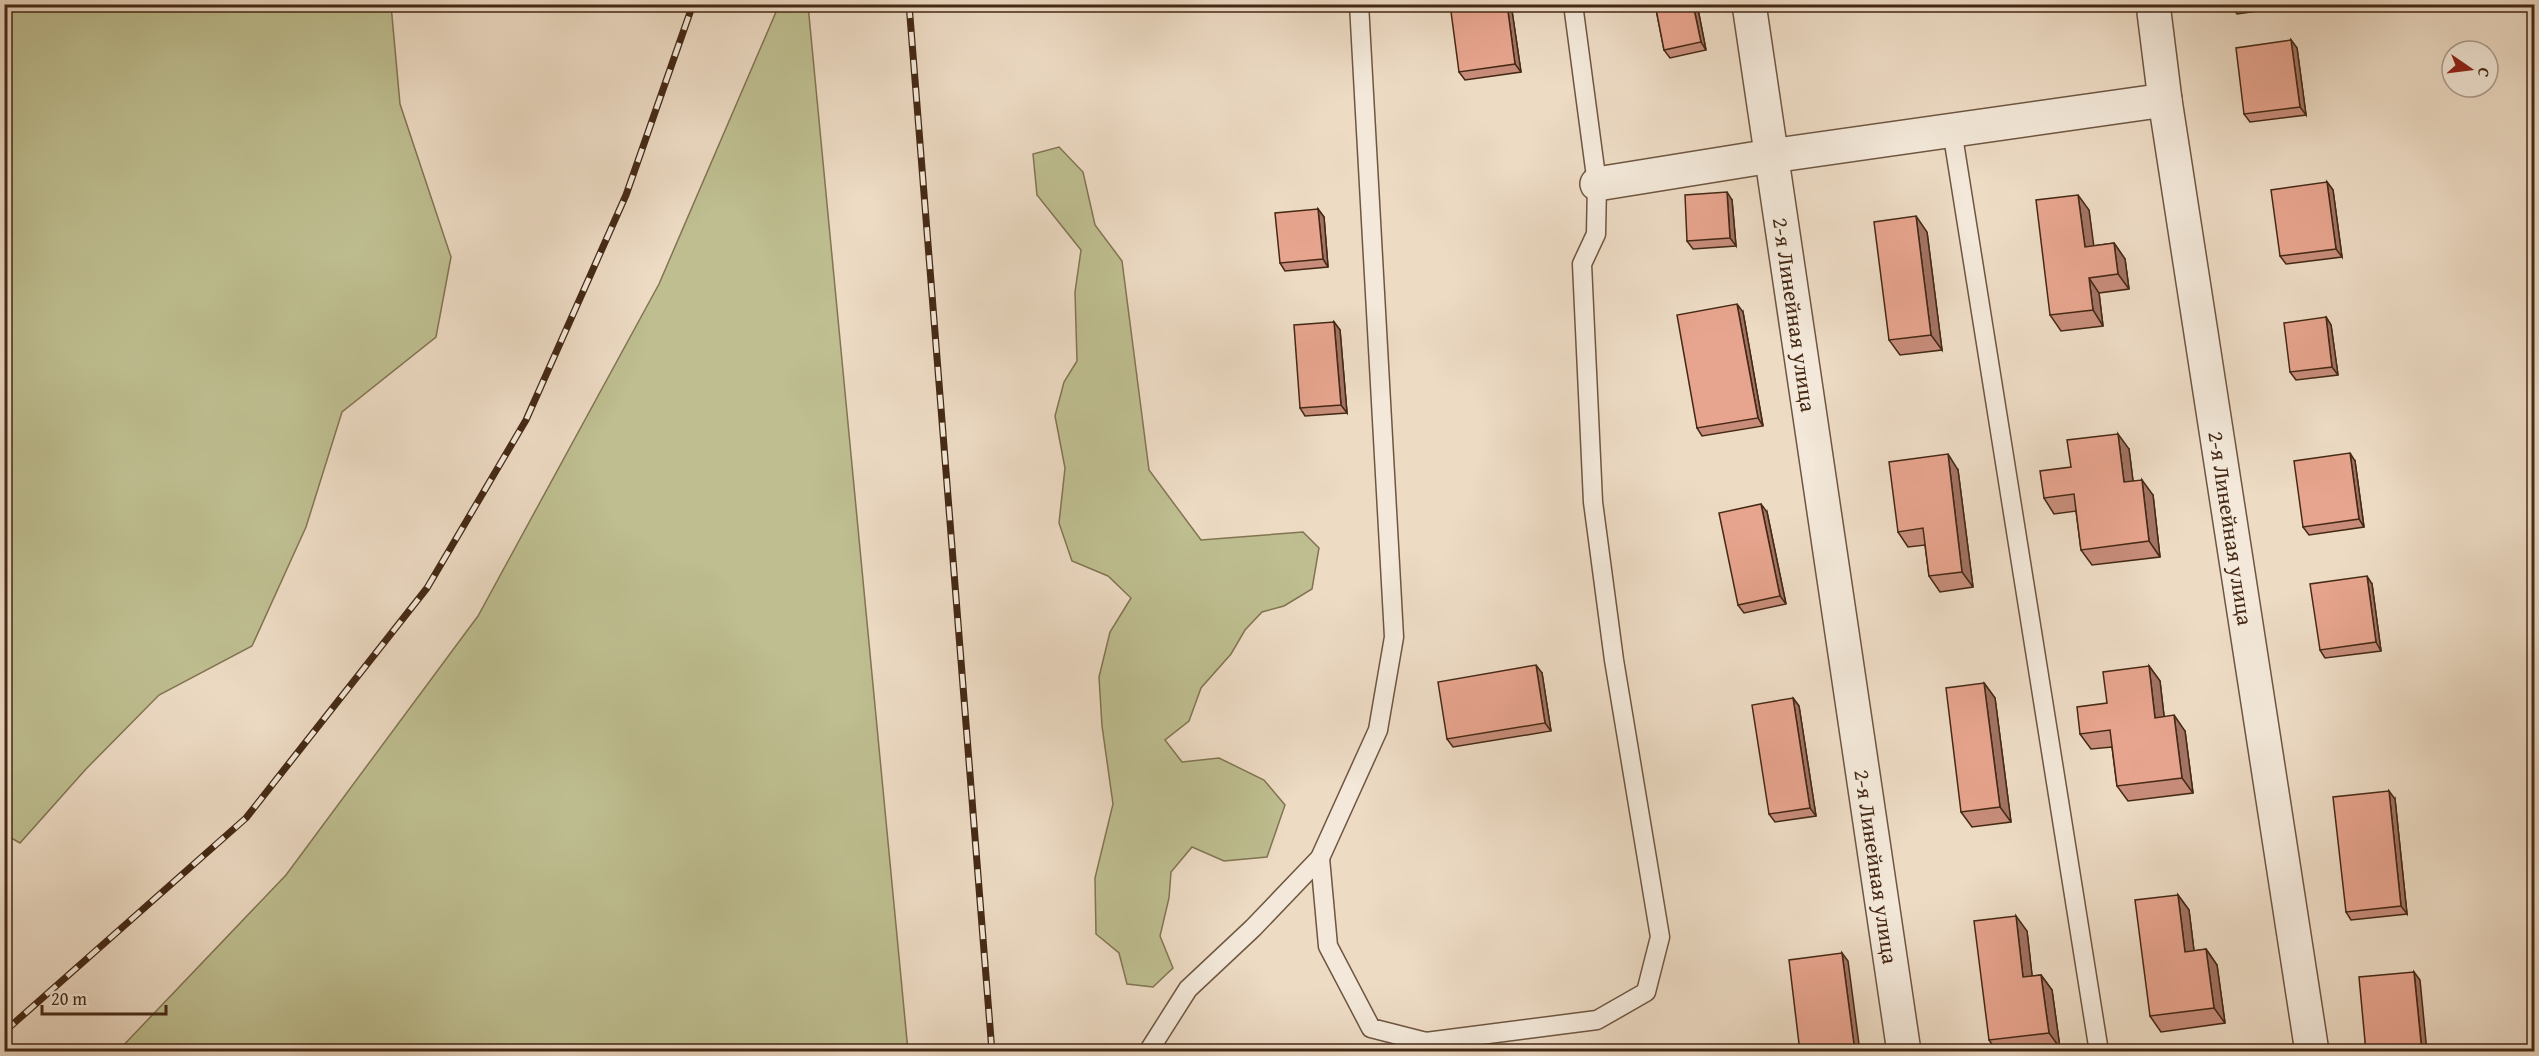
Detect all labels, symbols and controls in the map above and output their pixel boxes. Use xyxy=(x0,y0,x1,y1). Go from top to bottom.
north arrow xyxy=(2440,39,2500,99)
text: С xyxy=(2472,65,2497,80)
street label: 2-я Линейная улица xyxy=(1765,215,1825,414)
street label: 2-я Линейная улица xyxy=(2200,429,2262,628)
street label: 2-я Линейная улица xyxy=(1846,767,1907,966)
scale bar xyxy=(42,978,166,1016)
text: 20 m xyxy=(51,985,87,1012)

